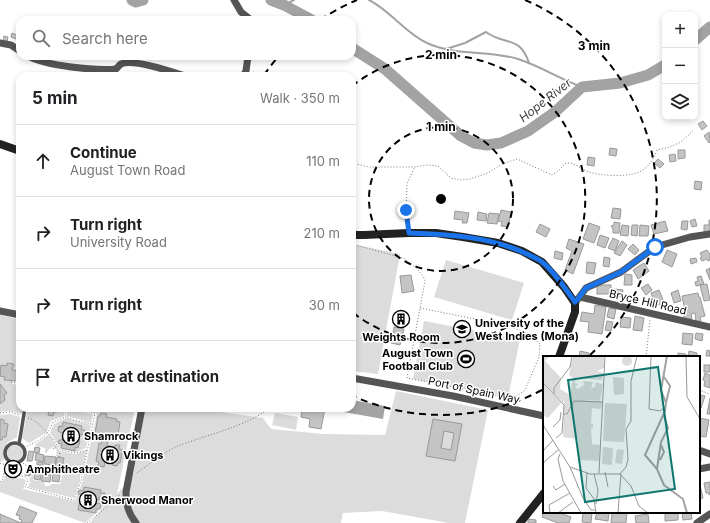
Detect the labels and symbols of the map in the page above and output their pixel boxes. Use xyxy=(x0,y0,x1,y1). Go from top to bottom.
text: 3 min xyxy=(578,38,610,53)
text: 2 min xyxy=(425,47,457,62)
water label: Hope River xyxy=(516,75,575,125)
text: 1 min xyxy=(426,119,456,134)
centre of rings xyxy=(434,192,448,206)
route end xyxy=(397,201,415,219)
route start xyxy=(646,238,664,256)
street label: Bryce Hill Road xyxy=(608,286,688,318)
building icon: Weights Room xyxy=(391,309,411,329)
place label: University of the West Indies (Mona) xyxy=(475,316,579,343)
school or university icon: University of the West Indies (Mona) xyxy=(452,319,472,339)
place label: Weights Room xyxy=(362,330,440,344)
place label: August Town Football Club xyxy=(382,346,453,373)
sports icon: August Town Football Club xyxy=(456,349,476,369)
inset map xyxy=(543,356,700,513)
street label: Port of Spain Way xyxy=(427,373,521,407)
building icon: Shamrock xyxy=(61,426,81,446)
place label: Shamrock xyxy=(84,429,139,443)
building icon: Vikings xyxy=(100,445,120,465)
place label: Vikings xyxy=(123,448,164,462)
theatre icon: Amphitheatre xyxy=(3,459,23,479)
place label: Amphitheatre xyxy=(26,462,100,476)
building icon: Sherwood Manor xyxy=(78,490,98,510)
place label: Sherwood Manor xyxy=(101,493,194,507)

